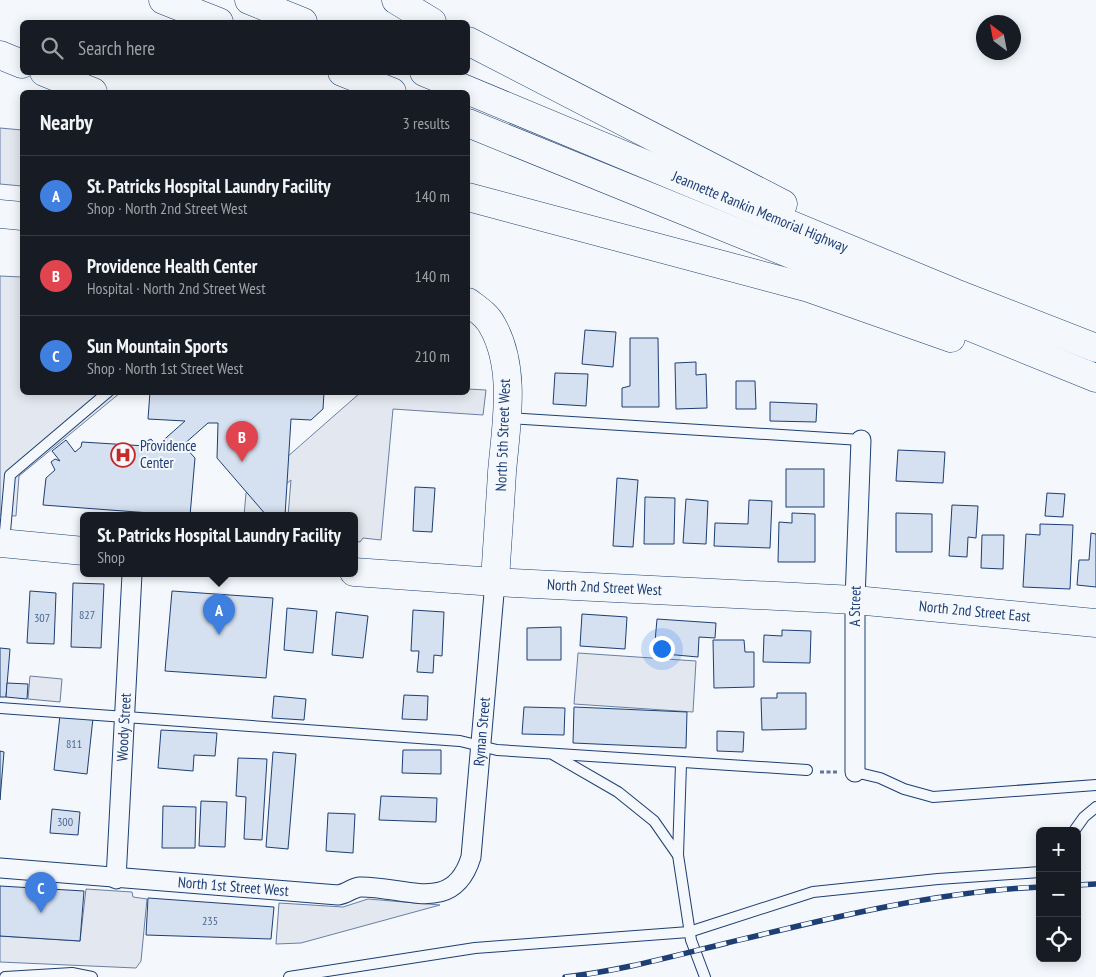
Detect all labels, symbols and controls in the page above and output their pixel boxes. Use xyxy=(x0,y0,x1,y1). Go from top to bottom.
north arrow xyxy=(976,15,1021,60)
search box xyxy=(20,20,470,75)
icon: search xyxy=(38,34,66,62)
text: Search here xyxy=(78,36,155,60)
text: Nearby xyxy=(40,109,93,136)
text: 3 results xyxy=(403,113,450,133)
street label: Jeannette Rankin Memorial Highway xyxy=(669,166,851,257)
text: St. Patricks Hospital Laundry Facility xyxy=(87,174,331,198)
text: A xyxy=(52,186,60,206)
text: 140 m xyxy=(415,186,450,206)
text: Shop · North 2nd Street West xyxy=(87,198,247,218)
text: Providence Health Center xyxy=(87,254,257,278)
text: B xyxy=(52,266,60,286)
text: 140 m xyxy=(415,266,450,286)
text: Hospital · North 2nd Street West xyxy=(87,278,266,298)
text: Sun Mountain Sports xyxy=(87,334,228,358)
text: C xyxy=(52,346,60,366)
text: 210 m xyxy=(415,346,450,366)
text: Shop · North 1st Street West xyxy=(87,358,243,378)
street label: North 5th Street West xyxy=(491,378,514,492)
pin: B xyxy=(226,421,258,462)
place label: Providence Center xyxy=(140,436,196,472)
hospital icon: Providence Center xyxy=(110,442,136,468)
popup xyxy=(80,512,358,577)
text: St. Patricks Hospital Laundry Facility xyxy=(97,523,341,547)
text: Shop xyxy=(97,547,125,567)
street label: North 2nd Street West xyxy=(547,575,662,599)
street label: A Street xyxy=(845,585,865,626)
pin: A xyxy=(203,594,235,635)
street label: North 2nd Street East xyxy=(918,596,1031,626)
house number: 827 xyxy=(79,607,95,622)
house number: 307 xyxy=(34,610,50,625)
your location xyxy=(649,636,675,662)
street label: Woody Street xyxy=(112,692,135,762)
street label: Ryman Street xyxy=(469,696,494,767)
house number: 811 xyxy=(66,736,82,751)
house number: 300 xyxy=(57,814,73,829)
map controls xyxy=(1036,827,1081,962)
button: + xyxy=(1036,827,1081,872)
pin: C xyxy=(25,872,57,913)
street label: North 1st Street West xyxy=(177,872,289,900)
button: − xyxy=(1036,872,1081,917)
house number: 235 xyxy=(202,913,218,928)
button: locate xyxy=(1036,917,1081,962)

